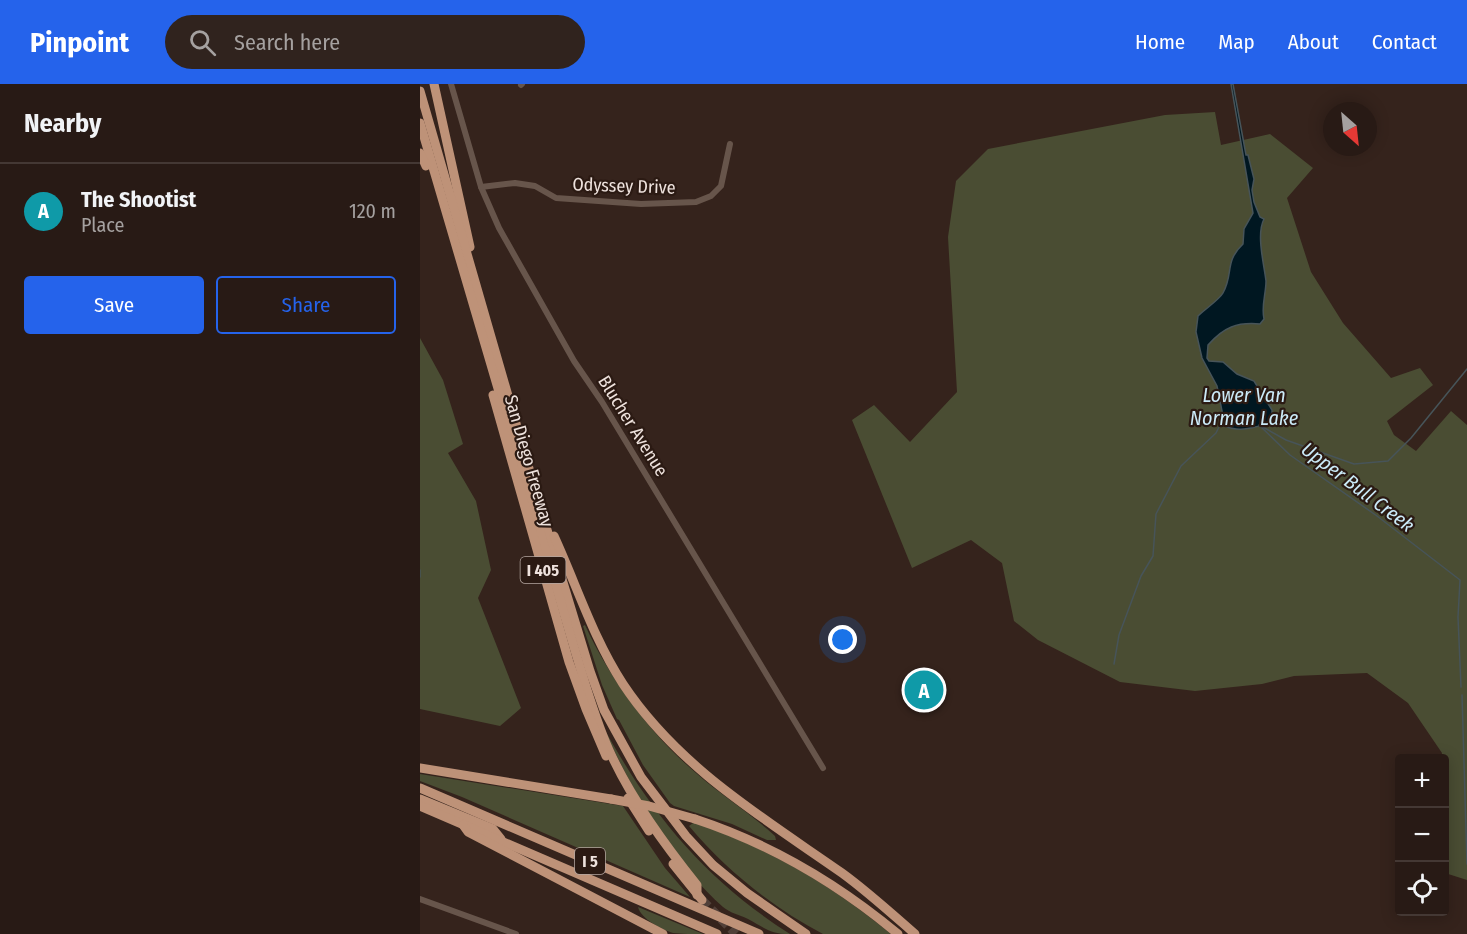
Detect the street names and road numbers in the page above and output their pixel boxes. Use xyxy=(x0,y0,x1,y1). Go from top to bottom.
street label: Odyssey Drive xyxy=(572,173,676,199)
street label: Blucher Avenue xyxy=(593,372,673,481)
street label: San Diego Freeway xyxy=(500,393,558,529)
road number: I 405 xyxy=(520,557,566,583)
road number: I 5 xyxy=(575,848,605,874)

